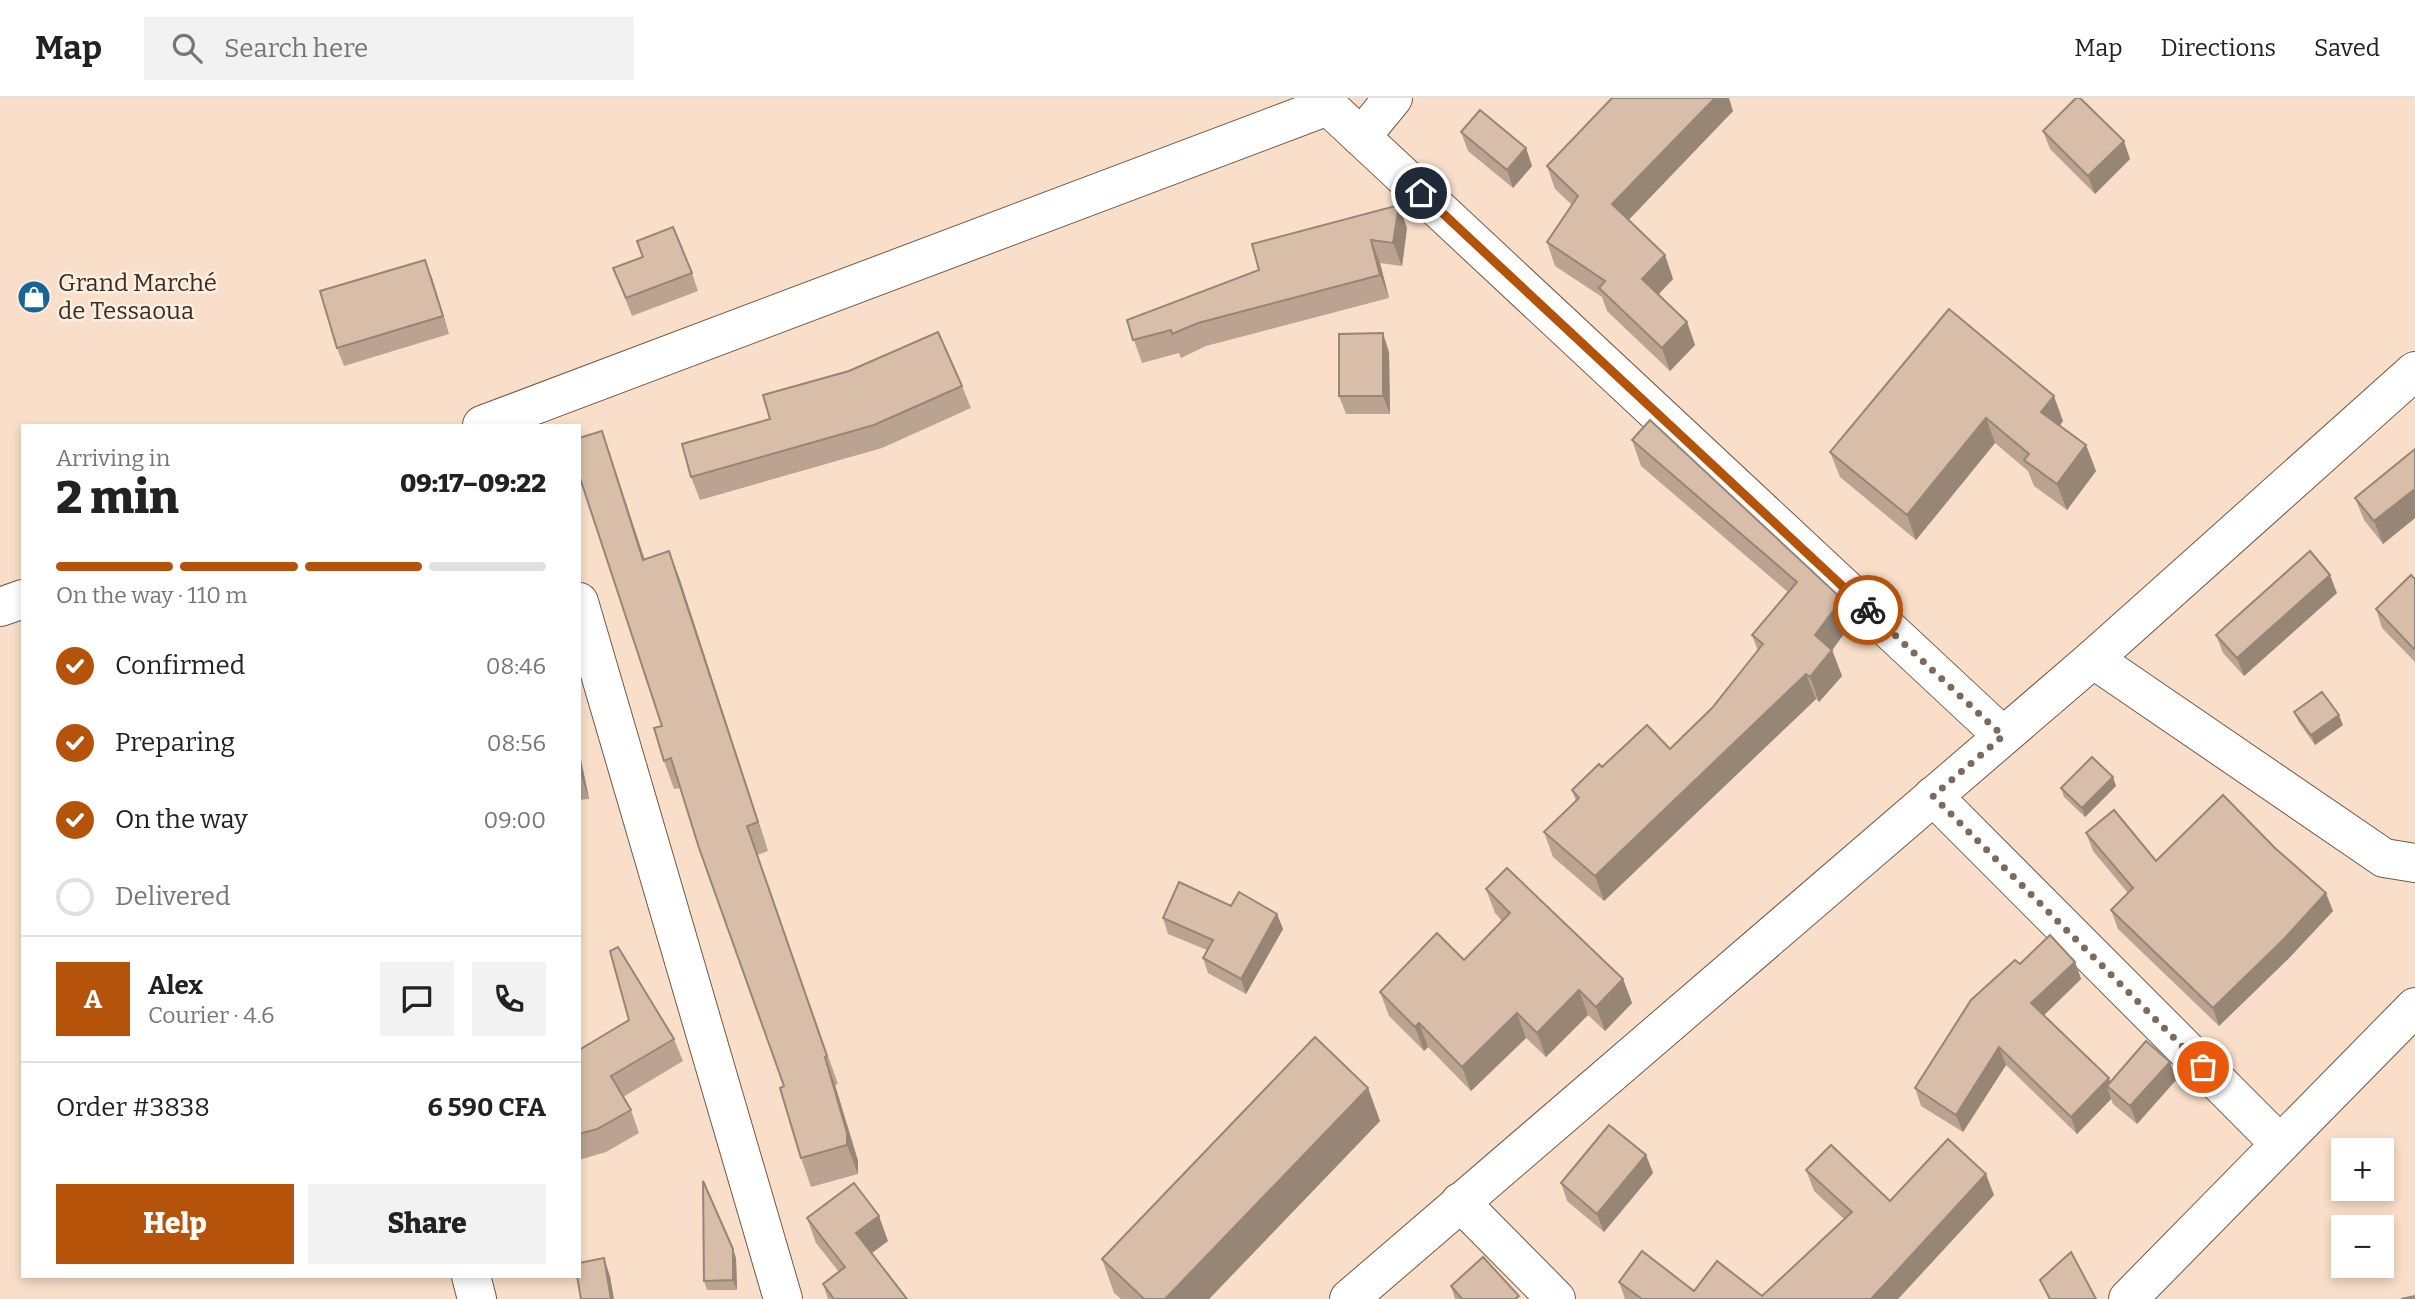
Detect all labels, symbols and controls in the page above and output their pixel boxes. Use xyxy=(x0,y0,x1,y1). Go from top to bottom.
search box xyxy=(144,17,634,80)
text: Map xyxy=(35,28,102,68)
icon: search xyxy=(168,29,206,67)
text: Search here xyxy=(224,33,368,64)
text: Map xyxy=(2074,34,2123,62)
text: Directions xyxy=(2161,34,2276,62)
text: Saved xyxy=(2314,34,2380,62)
pin xyxy=(1391,163,1451,223)
icon: home xyxy=(1402,174,1440,212)
place label: Grand Marché de Tessaoua xyxy=(58,269,217,325)
shop icon: Grand Marché de Tessaoua xyxy=(15,278,53,316)
text: Arriving in xyxy=(56,444,170,472)
text: 09:17–09:22 xyxy=(400,468,546,499)
text: 2 min xyxy=(56,470,179,525)
courier xyxy=(1833,575,1903,645)
text: On the way · 110 m xyxy=(56,581,248,609)
icon: bike xyxy=(1849,591,1887,629)
icon: check xyxy=(56,647,94,685)
text: Confirmed xyxy=(115,650,245,681)
text: 08:46 xyxy=(486,652,546,680)
icon: check xyxy=(56,724,94,762)
text: Preparing xyxy=(115,727,235,758)
text: 08:56 xyxy=(487,729,546,757)
icon: check xyxy=(56,801,94,839)
text: On the way xyxy=(115,804,248,835)
text: 09:00 xyxy=(483,806,546,834)
text: Delivered xyxy=(115,881,230,912)
button: chat xyxy=(380,962,454,1036)
button: phone xyxy=(472,962,546,1036)
text: Alex xyxy=(148,970,203,1001)
text: A xyxy=(84,984,102,1015)
text: Courier · 4.6 xyxy=(148,1001,275,1029)
pin xyxy=(2173,1037,2233,1097)
icon: bag xyxy=(2184,1048,2222,1086)
text: Order #3838 xyxy=(56,1092,210,1123)
text: 6 590 CFA xyxy=(428,1092,546,1123)
map controls xyxy=(2331,1138,2394,1278)
button: + xyxy=(2331,1138,2394,1201)
button: Help xyxy=(56,1184,294,1264)
button: Share xyxy=(308,1184,546,1264)
button: − xyxy=(2331,1215,2394,1278)

